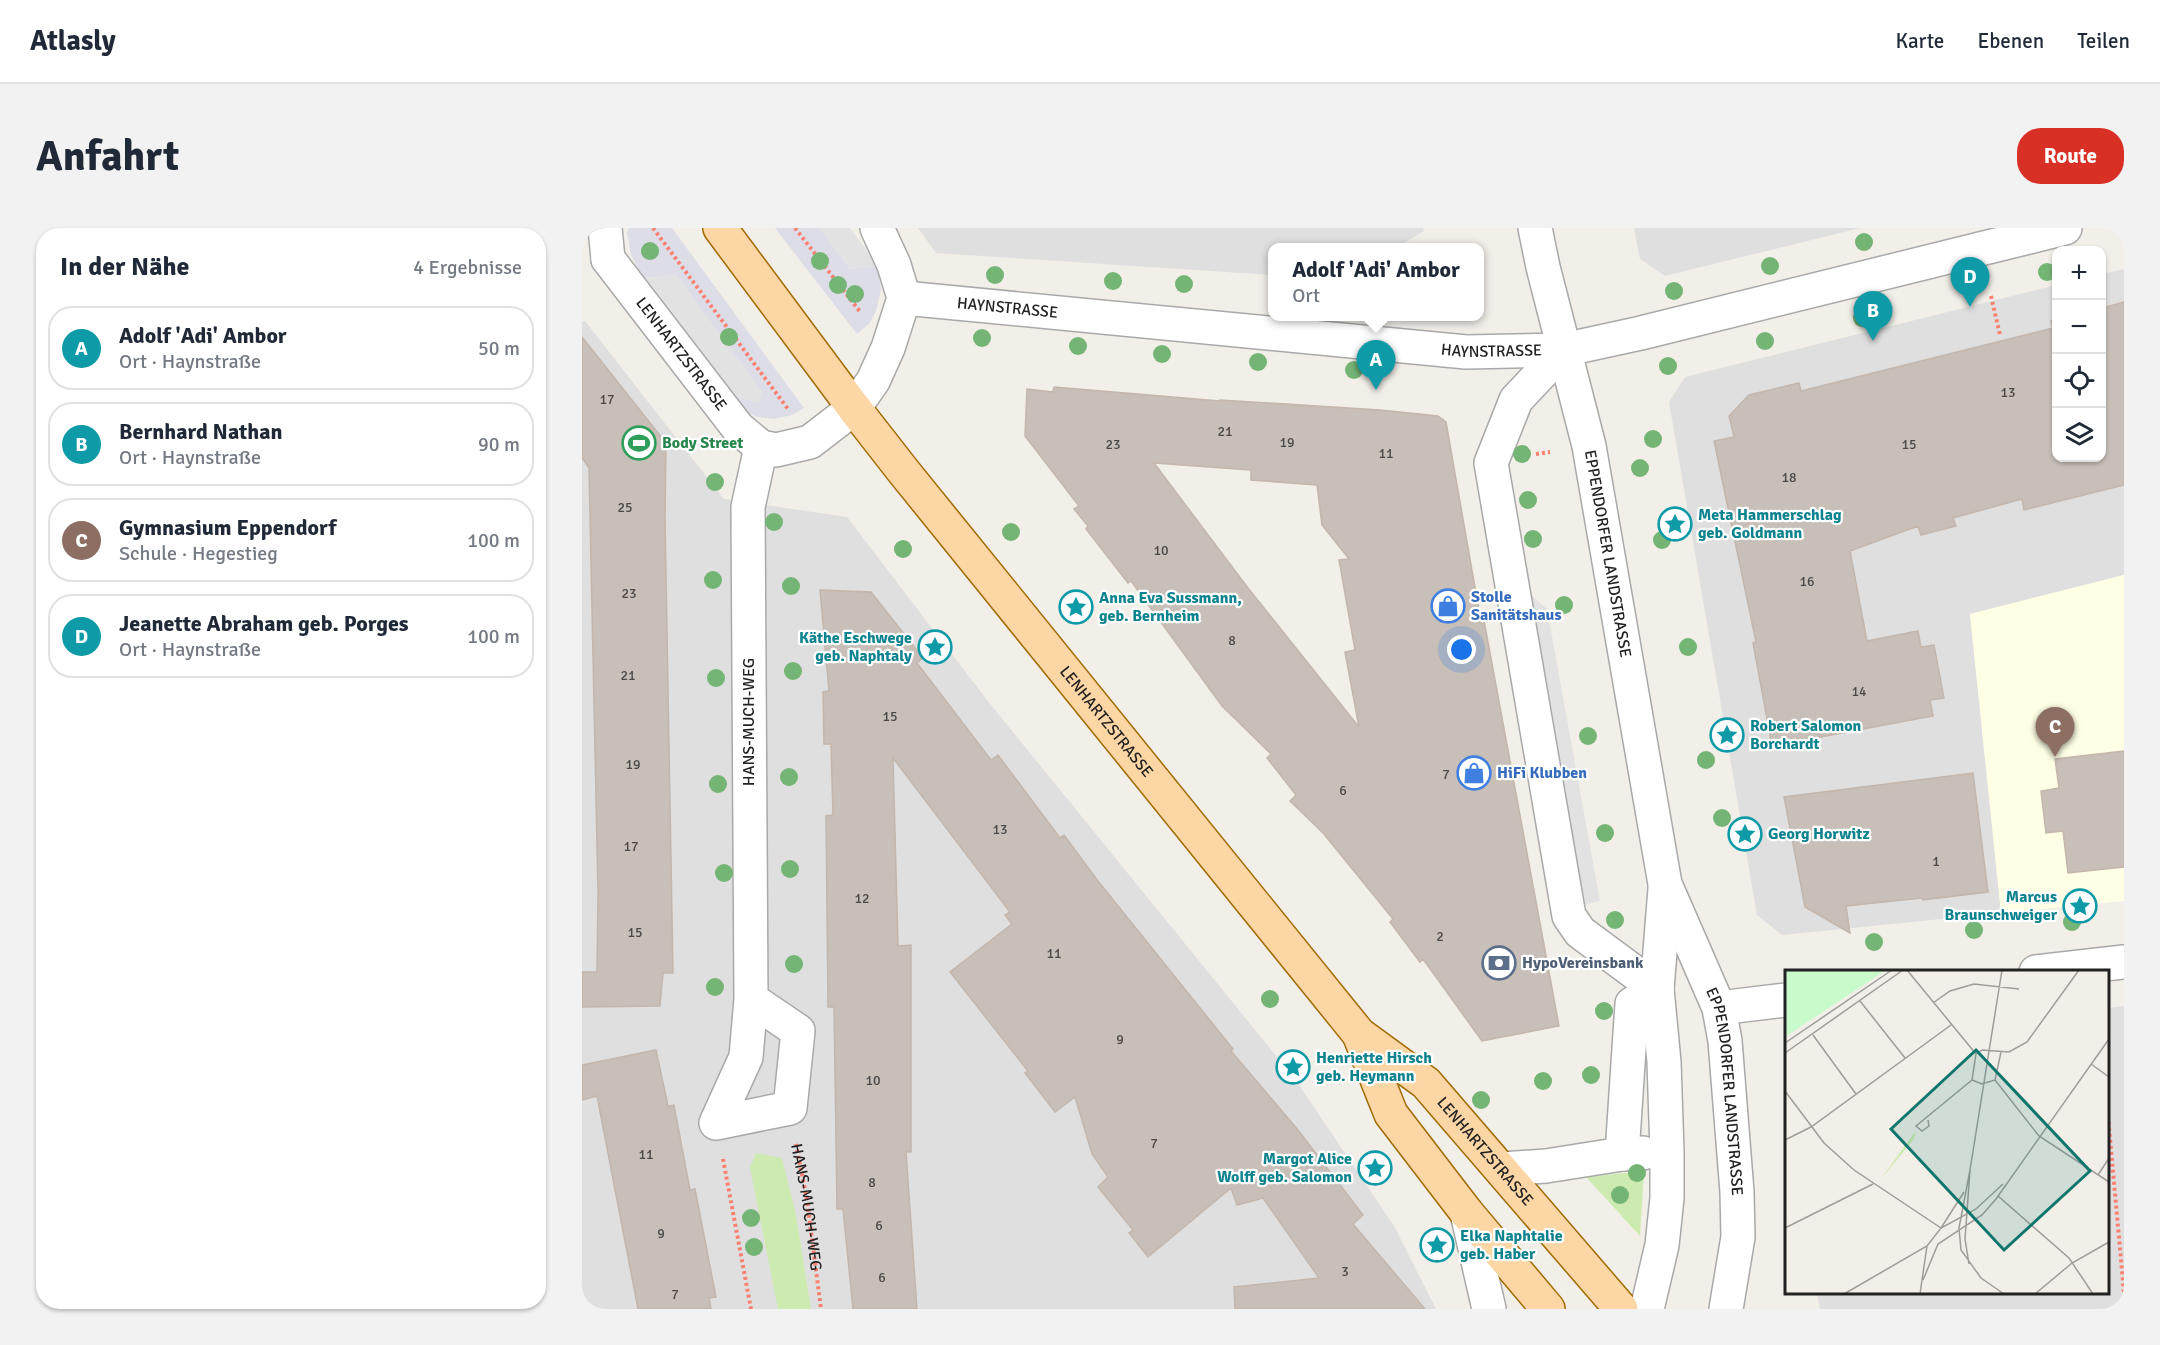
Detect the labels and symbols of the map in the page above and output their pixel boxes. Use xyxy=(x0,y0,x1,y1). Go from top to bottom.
pin: D xyxy=(1950,257,1990,307)
pin: B xyxy=(1854,291,1892,341)
street label: LENHARTZSTRASSE xyxy=(631,293,731,415)
street label: HAYNSTRASSE xyxy=(956,293,1059,323)
pin: A xyxy=(1356,340,1396,390)
street label: HAYNSTRASSE xyxy=(1440,340,1542,362)
house number: 13 xyxy=(2000,384,2016,401)
house number: 17 xyxy=(599,391,615,408)
house number: 21 xyxy=(1217,423,1233,440)
sports icon: Body Street xyxy=(621,425,657,461)
place label: Body Street xyxy=(662,433,743,453)
house number: 19 xyxy=(1279,434,1295,451)
house number: 23 xyxy=(1105,436,1121,453)
house number: 15 xyxy=(1901,436,1917,453)
house number: 11 xyxy=(1378,445,1394,462)
street label: EPPENDORFER LANDSTRASSE xyxy=(1580,449,1636,659)
house number: 18 xyxy=(1781,469,1797,486)
house number: 25 xyxy=(617,499,633,516)
place label: Meta Hammerschlag geb. Goldmann xyxy=(1698,505,1842,543)
place icon: Meta Hammerschlag geb. Goldmann xyxy=(1657,506,1693,542)
house number: 10 xyxy=(1153,542,1169,559)
house number: 16 xyxy=(1799,573,1815,590)
house number: 23 xyxy=(621,585,637,602)
place label: Stolle Sanitätshaus xyxy=(1471,587,1562,625)
place label: Anna Eva Sussmann, geb. Bernheim xyxy=(1099,588,1242,626)
shop icon: Stolle Sanitätshaus xyxy=(1430,588,1466,624)
place icon: Anna Eva Sussmann, geb. Bernheim xyxy=(1058,589,1094,625)
place label: Käthe Eschwege geb. Naphtaly xyxy=(799,628,912,666)
place icon: Käthe Eschwege geb. Naphtaly xyxy=(917,629,953,665)
house number: 8 xyxy=(1228,632,1236,649)
your location xyxy=(1447,635,1476,664)
street label: HANS-MUCH-WEG xyxy=(739,658,759,786)
street label: LENHARTZSTRASSE xyxy=(1055,662,1157,782)
house number: 21 xyxy=(620,667,636,684)
house number: 14 xyxy=(1851,683,1867,700)
house number: 15 xyxy=(882,708,898,725)
pin: C xyxy=(2036,708,2074,757)
place label: Robert Salomon Borchardt xyxy=(1750,716,1862,754)
place icon: Robert Salomon Borchardt xyxy=(1709,717,1745,753)
shop icon: HiFi Klubben xyxy=(1456,755,1492,791)
house number: 19 xyxy=(625,756,641,773)
place label: HiFi Klubben xyxy=(1497,763,1587,783)
house number: 7 xyxy=(1442,766,1450,783)
house number: 6 xyxy=(1339,782,1347,799)
place icon: Georg Horwitz xyxy=(1727,816,1763,852)
house number: 13 xyxy=(992,821,1008,838)
place label: Georg Horwitz xyxy=(1768,824,1870,844)
house number: 17 xyxy=(623,838,639,855)
house number: 1 xyxy=(1932,853,1940,870)
place label: Marcus Braunschweiger xyxy=(1945,887,2058,925)
place icon: Marcus Braunschweiger xyxy=(2062,888,2098,924)
house number: 12 xyxy=(854,890,870,907)
house number: 15 xyxy=(627,924,643,941)
house number: 2 xyxy=(1436,928,1444,945)
house number: 11 xyxy=(1046,945,1062,962)
bank icon: HypoVereinsbank xyxy=(1481,945,1517,981)
place label: HypoVereinsbank xyxy=(1522,953,1644,973)
inset map xyxy=(1785,970,2109,1294)
street label: EPPENDORFER LANDSTRASSE xyxy=(1701,984,1747,1196)
house number: 9 xyxy=(1116,1031,1124,1048)
place label: Henriette Hirsch geb. Heymann xyxy=(1316,1048,1432,1086)
place icon: Henriette Hirsch geb. Heymann xyxy=(1275,1049,1311,1085)
house number: 10 xyxy=(865,1072,881,1089)
street label: LENHARTZSTRASSE xyxy=(1432,1093,1537,1210)
house number: 7 xyxy=(1150,1135,1158,1152)
street label: HANS-MUCH-WEG xyxy=(786,1142,826,1272)
house number: 11 xyxy=(638,1146,654,1163)
place label: Margot Alice Wolff geb. Salomon xyxy=(1217,1149,1352,1187)
place icon: Margot Alice Wolff geb. Salomon xyxy=(1357,1150,1393,1186)
house number: 8 xyxy=(868,1174,876,1191)
house number: 6 xyxy=(875,1217,883,1234)
house number: 9 xyxy=(657,1225,665,1242)
place label: Elka Naphtalie geb. Haber xyxy=(1460,1226,1563,1264)
place icon: Elka Naphtalie geb. Haber xyxy=(1419,1227,1455,1263)
house number: 3 xyxy=(1341,1263,1349,1280)
house number: 6 xyxy=(878,1269,886,1286)
house number: 7 xyxy=(671,1286,679,1303)

